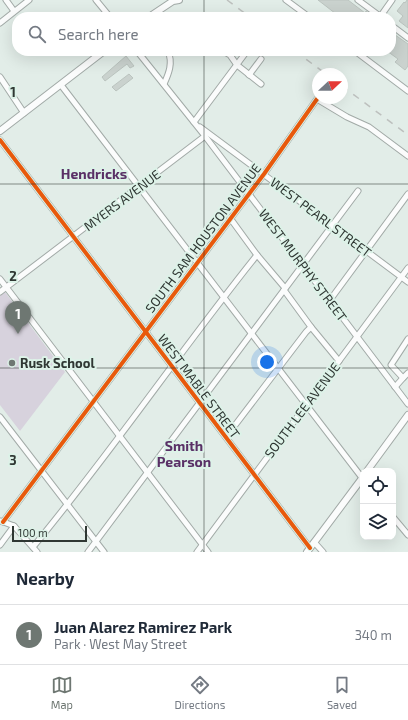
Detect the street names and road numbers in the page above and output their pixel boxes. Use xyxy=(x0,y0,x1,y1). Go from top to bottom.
street label: SOUTH SAM HOUSTON AVENUE xyxy=(142,160,264,316)
street label: MYERS AVENUE xyxy=(81,166,163,234)
street label: WEST PEARL STREET xyxy=(267,174,375,260)
street label: WEST MURPHY STREET xyxy=(256,206,351,325)
street label: WEST MABLE STREET xyxy=(155,331,244,442)
street label: SOUTH LEE AVENUE xyxy=(261,359,343,461)

